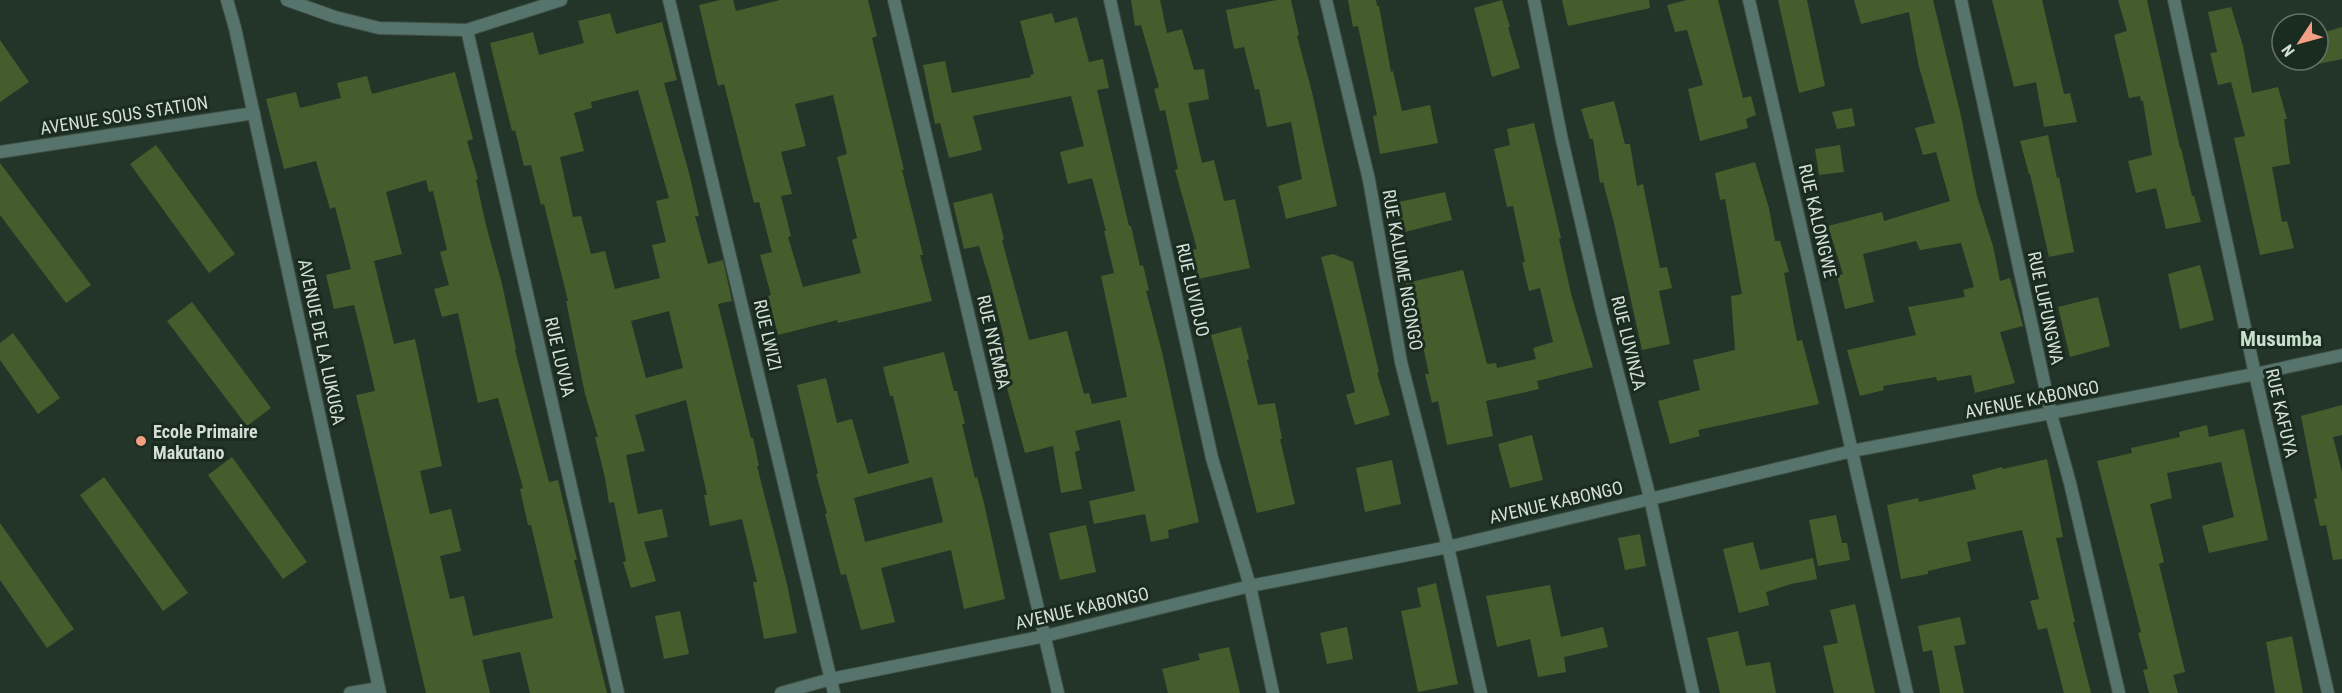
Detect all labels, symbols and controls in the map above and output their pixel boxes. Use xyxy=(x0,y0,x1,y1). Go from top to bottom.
north arrow xyxy=(2270,12,2330,72)
text: N xyxy=(2278,41,2299,60)
street label: AVENUE SOUS STATION xyxy=(38,91,210,139)
street label: RUE KALONGWE xyxy=(1795,162,1841,280)
street label: RUE KALUME NGONGO xyxy=(1379,188,1427,352)
street label: RUE LUVIDJO xyxy=(1172,241,1214,339)
street label: RUE LUFUNGWA xyxy=(2024,249,2068,367)
street label: AVENUE DE LA LUKUGA xyxy=(294,257,350,427)
street label: RUE NYEMBA xyxy=(973,293,1015,392)
street label: RUE LUVINZA xyxy=(1607,294,1651,393)
street label: RUE LWIZI xyxy=(750,297,786,373)
street label: RUE LUVUA xyxy=(541,315,580,400)
district label: Musumba xyxy=(2240,327,2322,351)
street label: RUE KAFUYA xyxy=(2262,366,2303,460)
street label: AVENUE KABONGO xyxy=(1963,376,2101,422)
place label: Ecole Primaire Makutano xyxy=(153,421,258,463)
marker: Ecole Primaire Makutano xyxy=(134,434,148,448)
street label: AVENUE KABONGO xyxy=(1487,476,1625,528)
street label: AVENUE KABONGO xyxy=(1013,582,1151,634)

